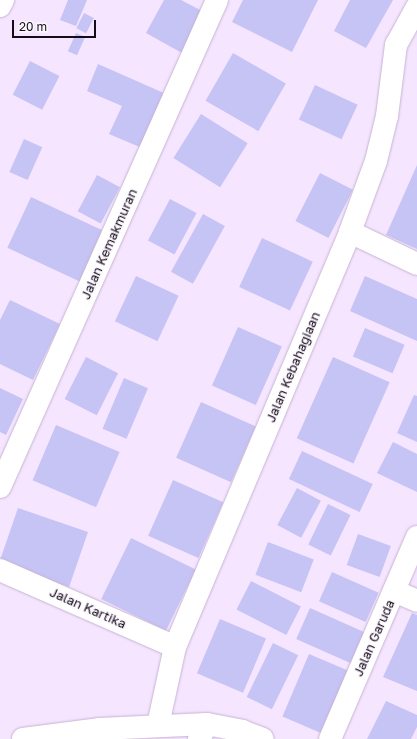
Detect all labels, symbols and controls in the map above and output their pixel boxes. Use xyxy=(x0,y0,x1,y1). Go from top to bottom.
scale bar xyxy=(14,12,98,38)
text: 20 m xyxy=(19,19,47,34)
street label: Jalan Kemakmuran xyxy=(78,186,140,302)
street label: Jalan Kebahagiaan xyxy=(263,309,323,425)
street label: Jalan Kartika xyxy=(47,584,129,632)
street label: Jalan Garuda xyxy=(350,597,398,679)

